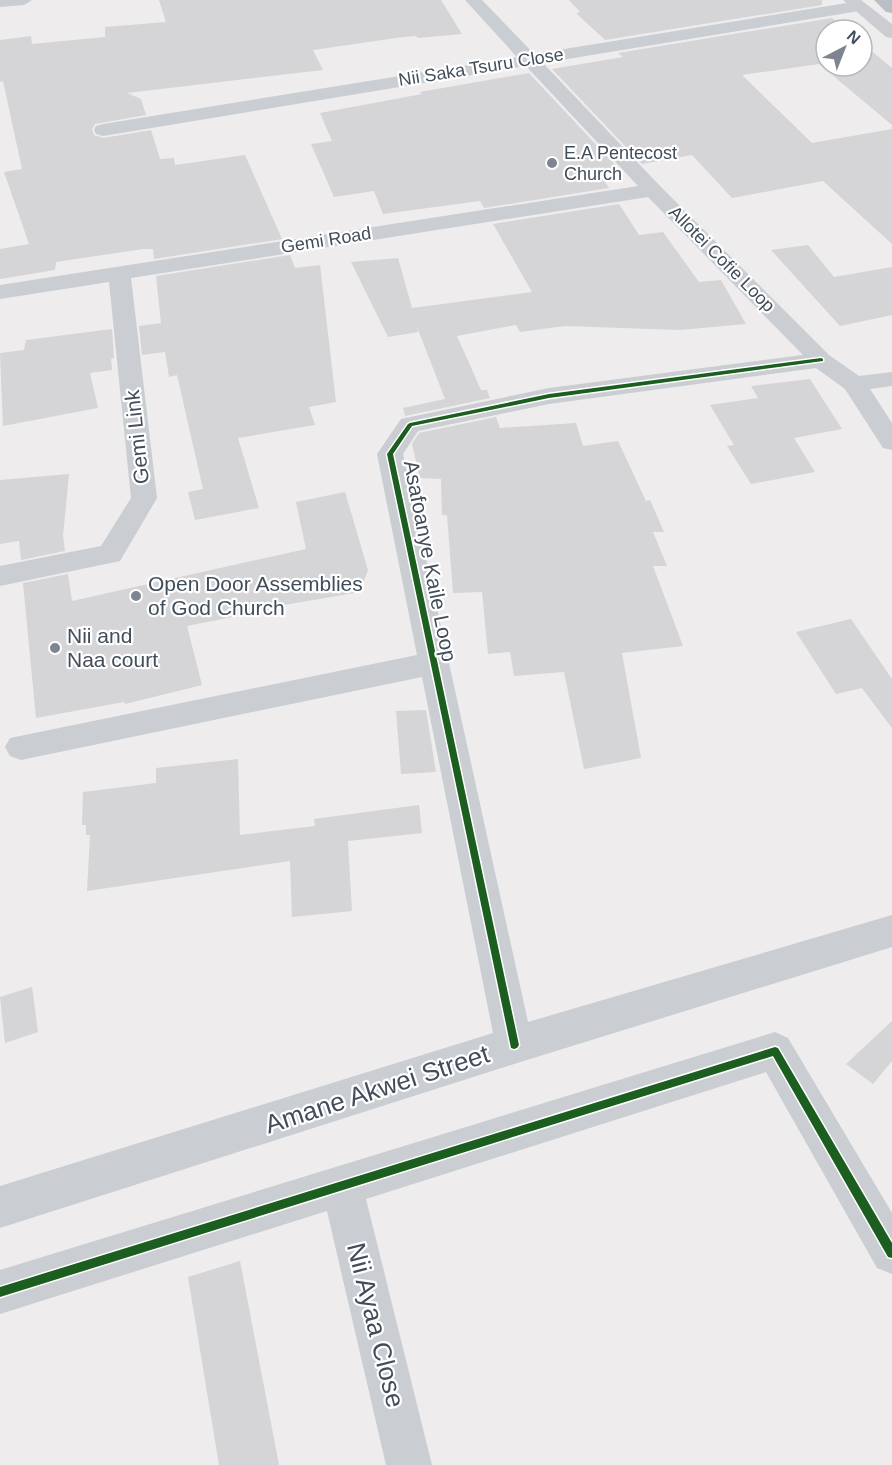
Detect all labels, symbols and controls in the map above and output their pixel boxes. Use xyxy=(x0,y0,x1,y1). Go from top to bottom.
north arrow xyxy=(814,18,874,78)
text: N xyxy=(844,27,864,47)
street label: Nii Saka Tsuru Close xyxy=(397,44,565,90)
place label: E.A Pentecost Church xyxy=(564,143,677,184)
marker: E.A Pentecost Church xyxy=(545,156,559,170)
street label: Allotei Cofie Loop xyxy=(665,202,779,316)
street label: Gemi Road xyxy=(279,223,373,257)
street label: Gemi Link xyxy=(120,388,153,485)
street label: Asafoanye Kaile Loop xyxy=(400,458,461,663)
place label: Open Door Assemblies of God Church xyxy=(148,572,363,619)
marker: Open Door Assemblies of God Church xyxy=(129,589,143,603)
place label: Nii and Naa court xyxy=(67,624,158,671)
marker: Nii and Naa court xyxy=(48,641,62,655)
street label: Amane Akwei Street xyxy=(261,1038,494,1139)
street label: Nii Ayaa Close xyxy=(341,1240,411,1410)

